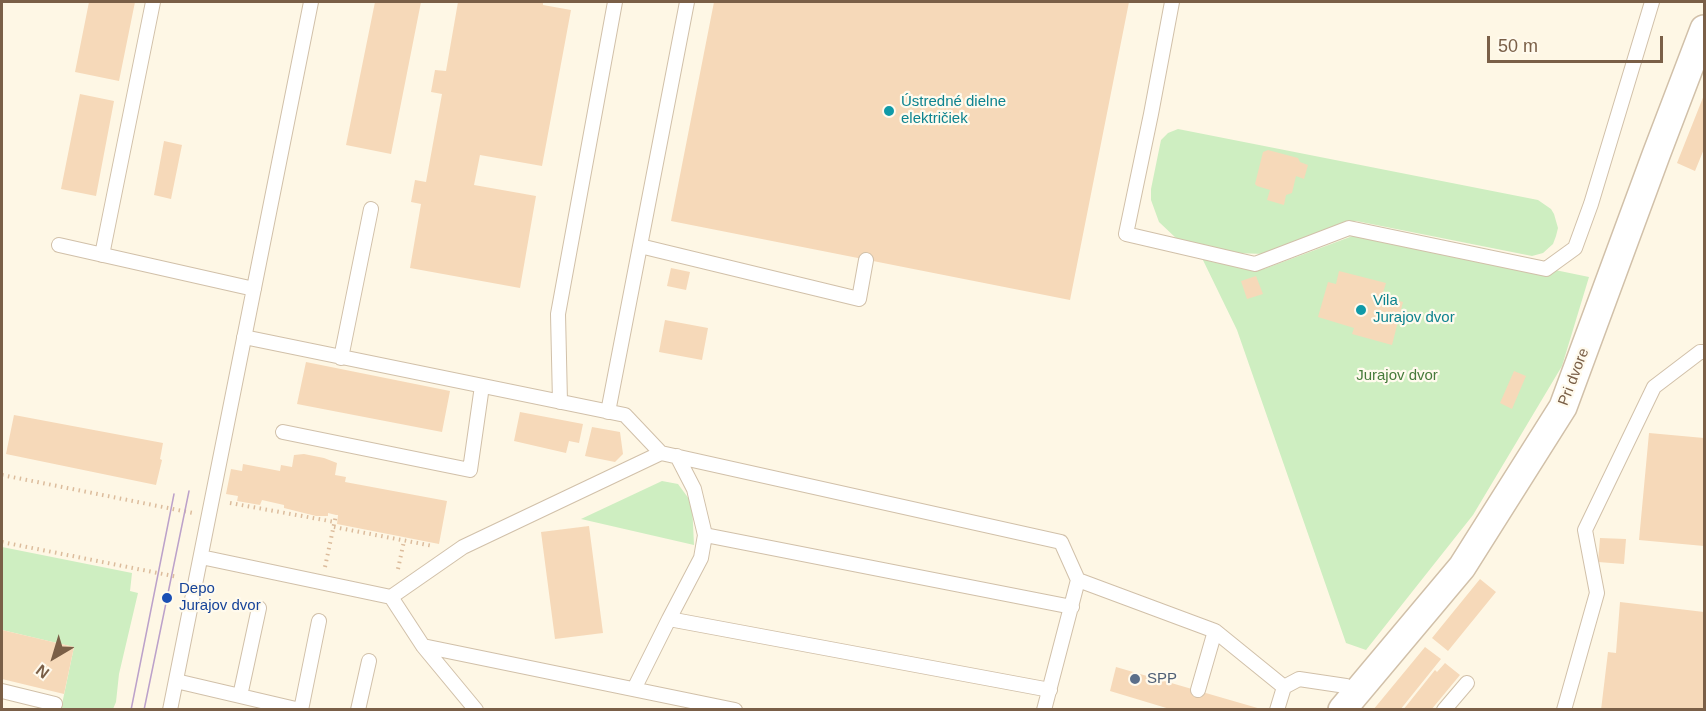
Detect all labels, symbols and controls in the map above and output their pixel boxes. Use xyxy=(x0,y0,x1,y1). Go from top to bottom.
scale bar xyxy=(1490,24,1666,62)
text: 50 m xyxy=(1498,36,1538,56)
place label: Ústredné dielne električiek xyxy=(901,93,1006,128)
marker: Ústredné dielne električiek xyxy=(882,104,896,118)
place label: Vila Jurajov dvor xyxy=(1373,292,1455,327)
marker: Vila Jurajov dvor xyxy=(1354,303,1368,317)
street label: Pri dvore xyxy=(1555,346,1593,408)
park label: Jurajov dvor xyxy=(1356,367,1438,385)
place label: Depo Jurajov dvor xyxy=(179,580,261,615)
marker: Depo Jurajov dvor xyxy=(160,591,174,605)
north arrow xyxy=(24,627,84,687)
text: N xyxy=(33,661,52,682)
place label: SPP xyxy=(1147,670,1177,688)
marker: SPP xyxy=(1128,672,1142,686)

